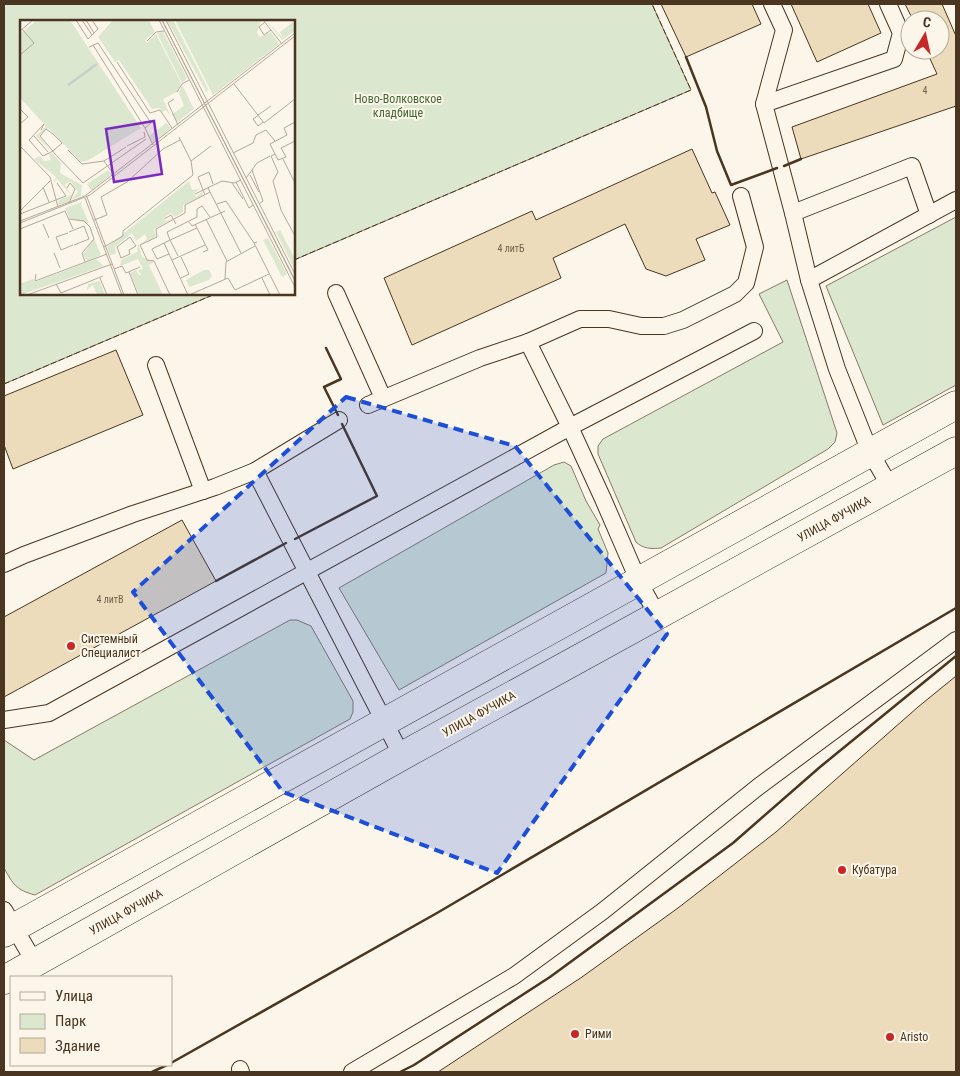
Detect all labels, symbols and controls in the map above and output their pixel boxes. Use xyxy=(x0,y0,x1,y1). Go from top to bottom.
north arrow xyxy=(900,10,950,60)
text: С xyxy=(922,14,932,31)
inset map xyxy=(20,20,295,295)
house number: 4 xyxy=(923,85,928,96)
park label: Ново-Волковское кладбище xyxy=(354,92,442,120)
house number: 4 литБ xyxy=(497,243,525,254)
street label: УЛИЦА ФУЧИКА xyxy=(795,493,873,545)
house number: 4 литВ xyxy=(96,594,124,605)
place label: Системный Специалист xyxy=(81,632,141,660)
marker: Системный Специалист xyxy=(65,640,77,652)
street label: УЛИЦА ФУЧИКА xyxy=(440,688,518,740)
place label: Кубатура xyxy=(852,863,897,877)
marker: Кубатура xyxy=(836,864,848,876)
street label: УЛИЦА ФУЧИКА xyxy=(87,886,165,938)
legend xyxy=(10,976,172,1066)
text: Улица xyxy=(55,987,93,1005)
text: Парк xyxy=(55,1012,86,1030)
place label: Рими xyxy=(585,1027,612,1041)
marker: Рими xyxy=(569,1028,581,1040)
place label: Aristo xyxy=(900,1030,928,1044)
marker: Aristo xyxy=(884,1031,896,1043)
text: Здание xyxy=(55,1037,100,1055)

